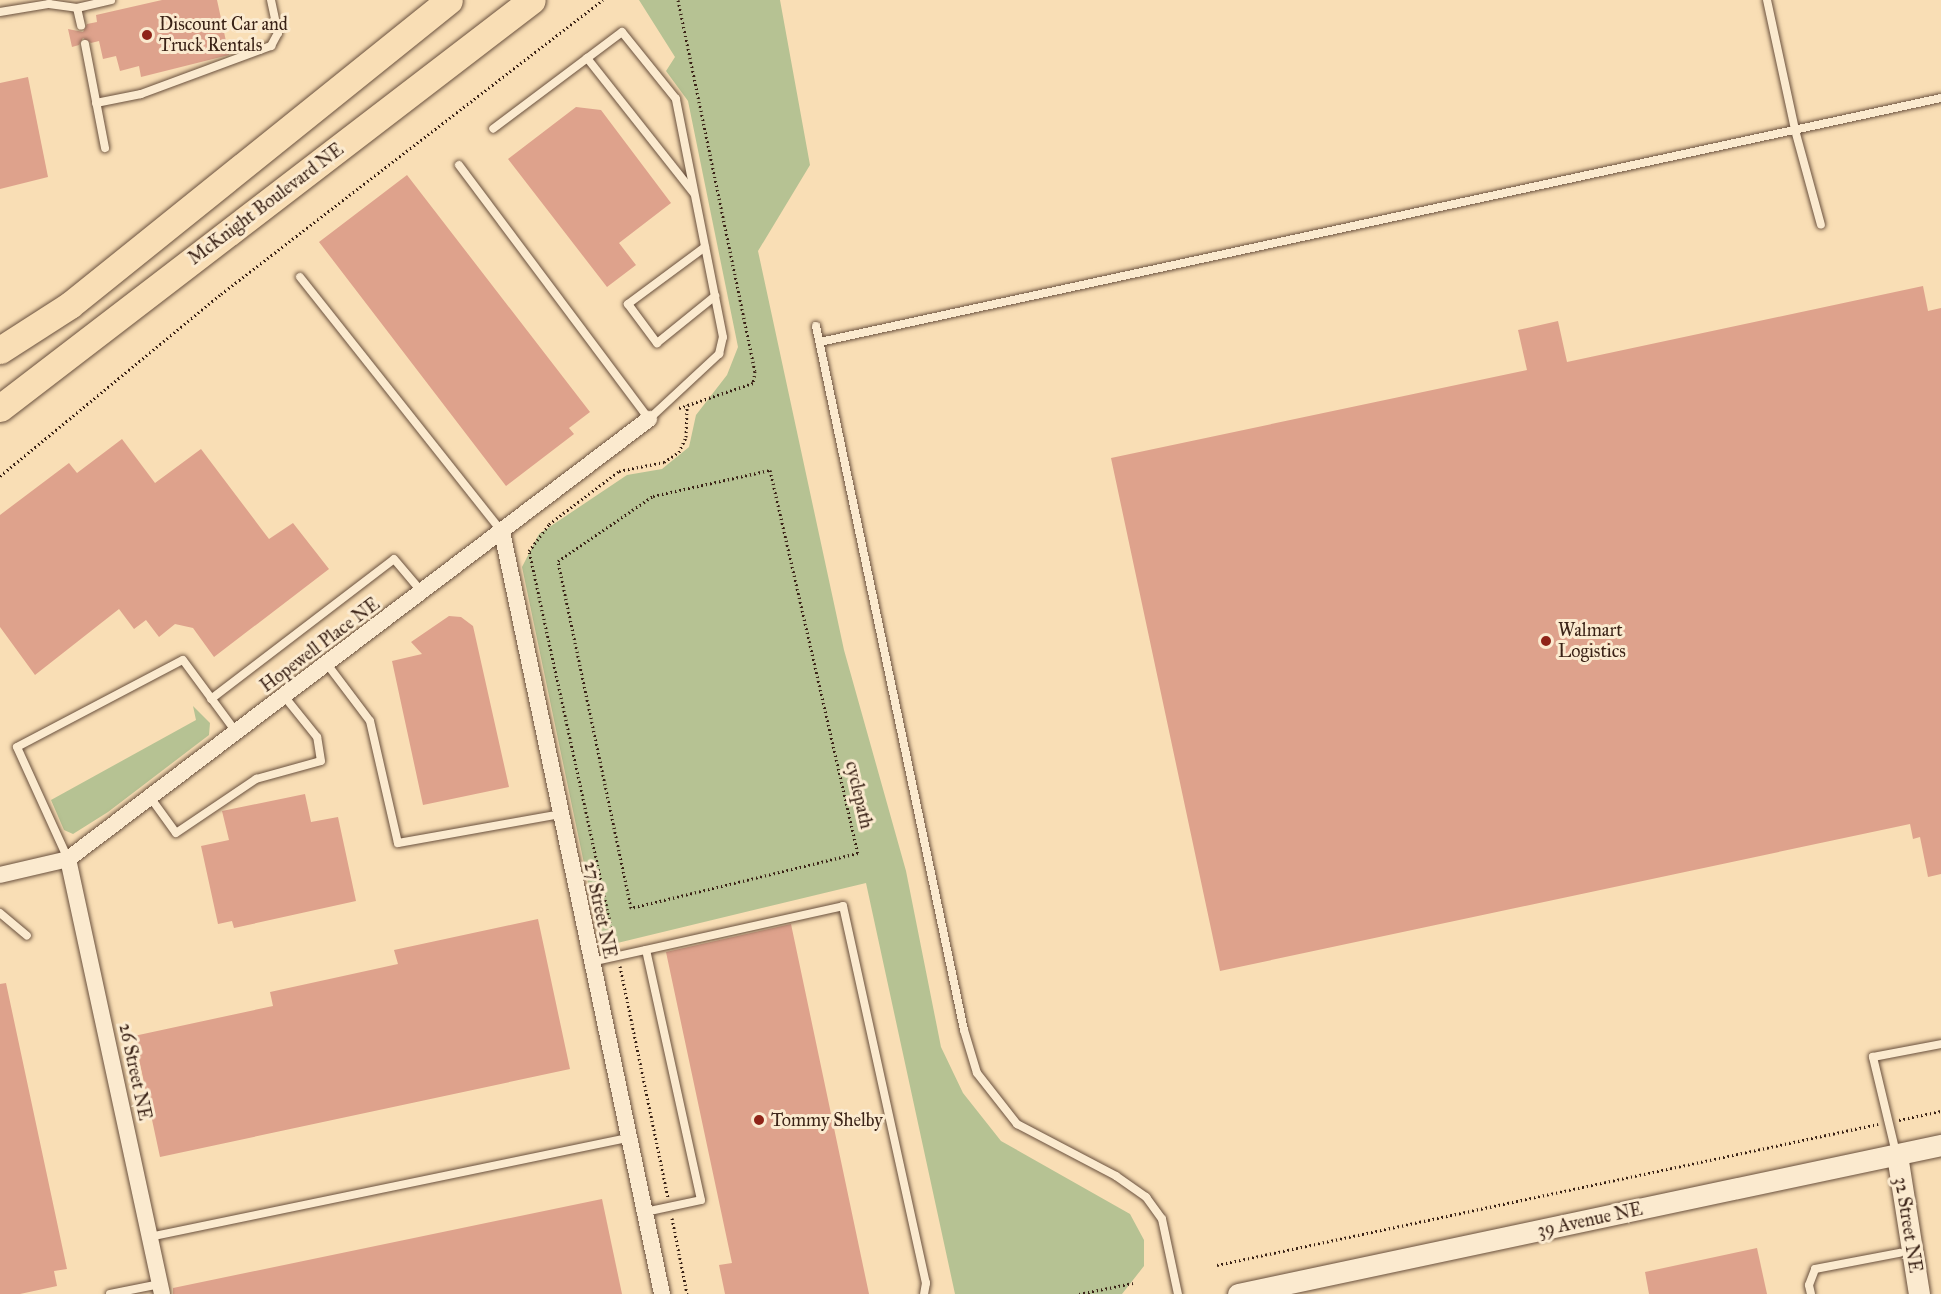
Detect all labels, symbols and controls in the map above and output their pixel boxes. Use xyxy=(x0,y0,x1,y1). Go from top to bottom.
place label: Discount Car and Truck Rentals xyxy=(159,14,288,57)
marker: Discount Car and Truck Rentals xyxy=(140,28,154,42)
street label: McKnight Boulevard NE xyxy=(184,139,348,269)
street label: Hopewell Place NE xyxy=(256,593,384,697)
place label: Walmart Logistics xyxy=(1558,620,1626,662)
marker: Walmart Logistics xyxy=(1539,634,1553,648)
street label: cyclepath xyxy=(841,759,877,831)
street label: 27 Street NE xyxy=(579,860,621,960)
street label: 26 Street NE xyxy=(114,1021,156,1123)
place label: Tommy Shelby xyxy=(771,1109,883,1131)
marker: Tommy Shelby xyxy=(752,1113,766,1127)
street label: 32 Street NE xyxy=(1890,1176,1926,1274)
street label: 39 Avenue NE xyxy=(1536,1198,1644,1242)

